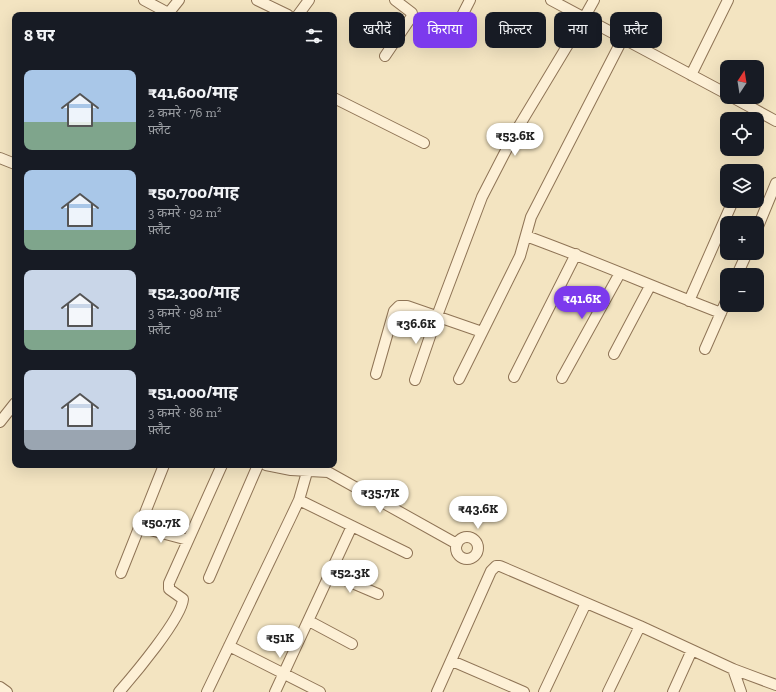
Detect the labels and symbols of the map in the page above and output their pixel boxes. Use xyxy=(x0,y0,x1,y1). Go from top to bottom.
north arrow xyxy=(720,60,764,104)
pin: ₹53.6K xyxy=(482,123,548,157)
pin: ₹41.6K xyxy=(549,286,615,320)
pin: ₹36.6K xyxy=(383,311,449,345)
pin: ₹35.7K xyxy=(347,480,413,514)
pin: ₹43.6K xyxy=(445,496,511,530)
pin: ₹50.7K xyxy=(128,510,194,544)
pin: ₹52.3K xyxy=(317,560,383,594)
pin: ₹51K xyxy=(256,625,304,659)

